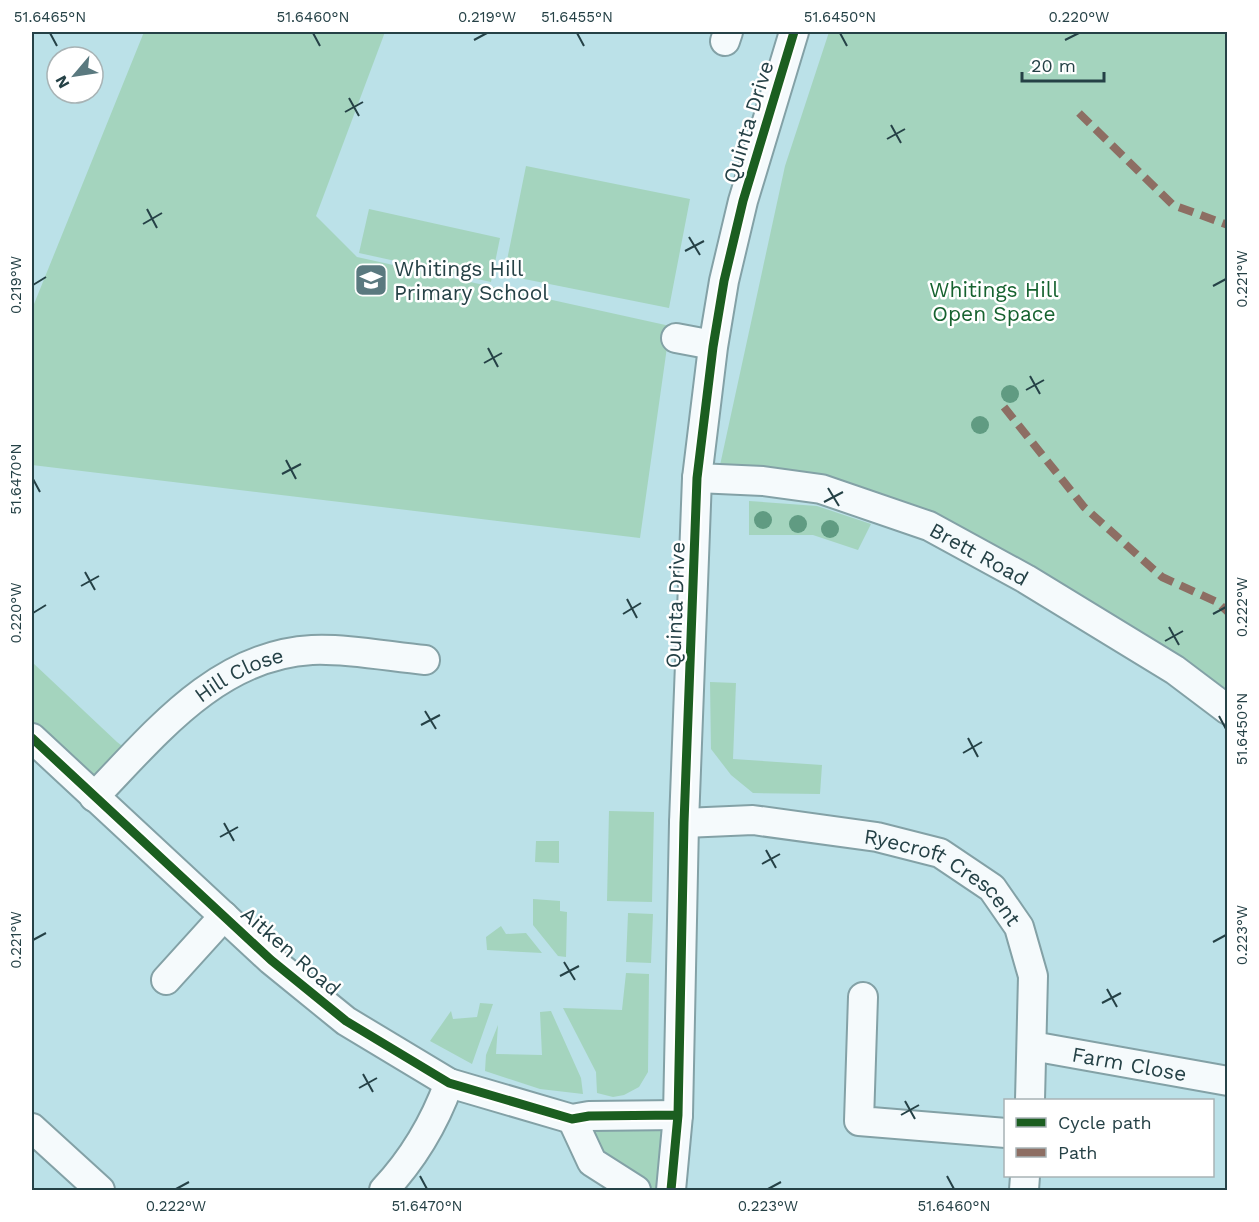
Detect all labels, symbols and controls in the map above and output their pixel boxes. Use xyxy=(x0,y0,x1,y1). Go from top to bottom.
text: 51.6465°N xyxy=(14,8,86,26)
text: 51.6460°N xyxy=(277,8,350,26)
text: 0.219°W xyxy=(458,8,516,26)
text: 51.6455°N xyxy=(541,8,613,26)
text: 51.6450°N xyxy=(804,8,876,26)
text: 0.220°W xyxy=(1048,8,1110,26)
north arrow xyxy=(45,45,105,105)
scale bar xyxy=(1022,45,1104,83)
text: 20 m xyxy=(1031,55,1076,76)
street label: Quinta Drive xyxy=(718,58,778,186)
text: N xyxy=(51,72,74,92)
text: 0.221°W xyxy=(1233,250,1251,308)
text: 0.219°W xyxy=(7,256,25,314)
place label: Whitings Hill Primary School xyxy=(394,256,549,305)
school or university icon: Whitings Hill Primary School xyxy=(353,262,389,298)
park label: Whitings Hill Open Space xyxy=(929,277,1059,326)
text: 51.6470°N xyxy=(7,443,25,515)
street label: Brett Road xyxy=(926,516,1033,590)
street label: Quinta Drive xyxy=(660,541,690,669)
text: 0.222°W xyxy=(1233,577,1251,637)
text: 0.220°W xyxy=(7,582,25,644)
street label: Hill Close xyxy=(189,642,286,707)
text: 51.6450°N xyxy=(1233,693,1251,765)
street label: Ryecroft Crescent xyxy=(863,823,1027,930)
street label: Aitken Road xyxy=(236,901,346,1001)
text: 0.223°W xyxy=(1233,905,1251,965)
text: 0.221°W xyxy=(7,911,25,969)
street label: Farm Close xyxy=(1070,1041,1189,1086)
legend xyxy=(1004,1099,1214,1177)
text: Cycle path xyxy=(1058,1112,1152,1133)
text: Path xyxy=(1058,1142,1098,1163)
text: 0.222°W xyxy=(146,1197,206,1215)
text: 51.6470°N xyxy=(391,1197,463,1215)
text: 0.223°W xyxy=(738,1197,798,1215)
text: 51.6460°N xyxy=(918,1197,991,1215)

